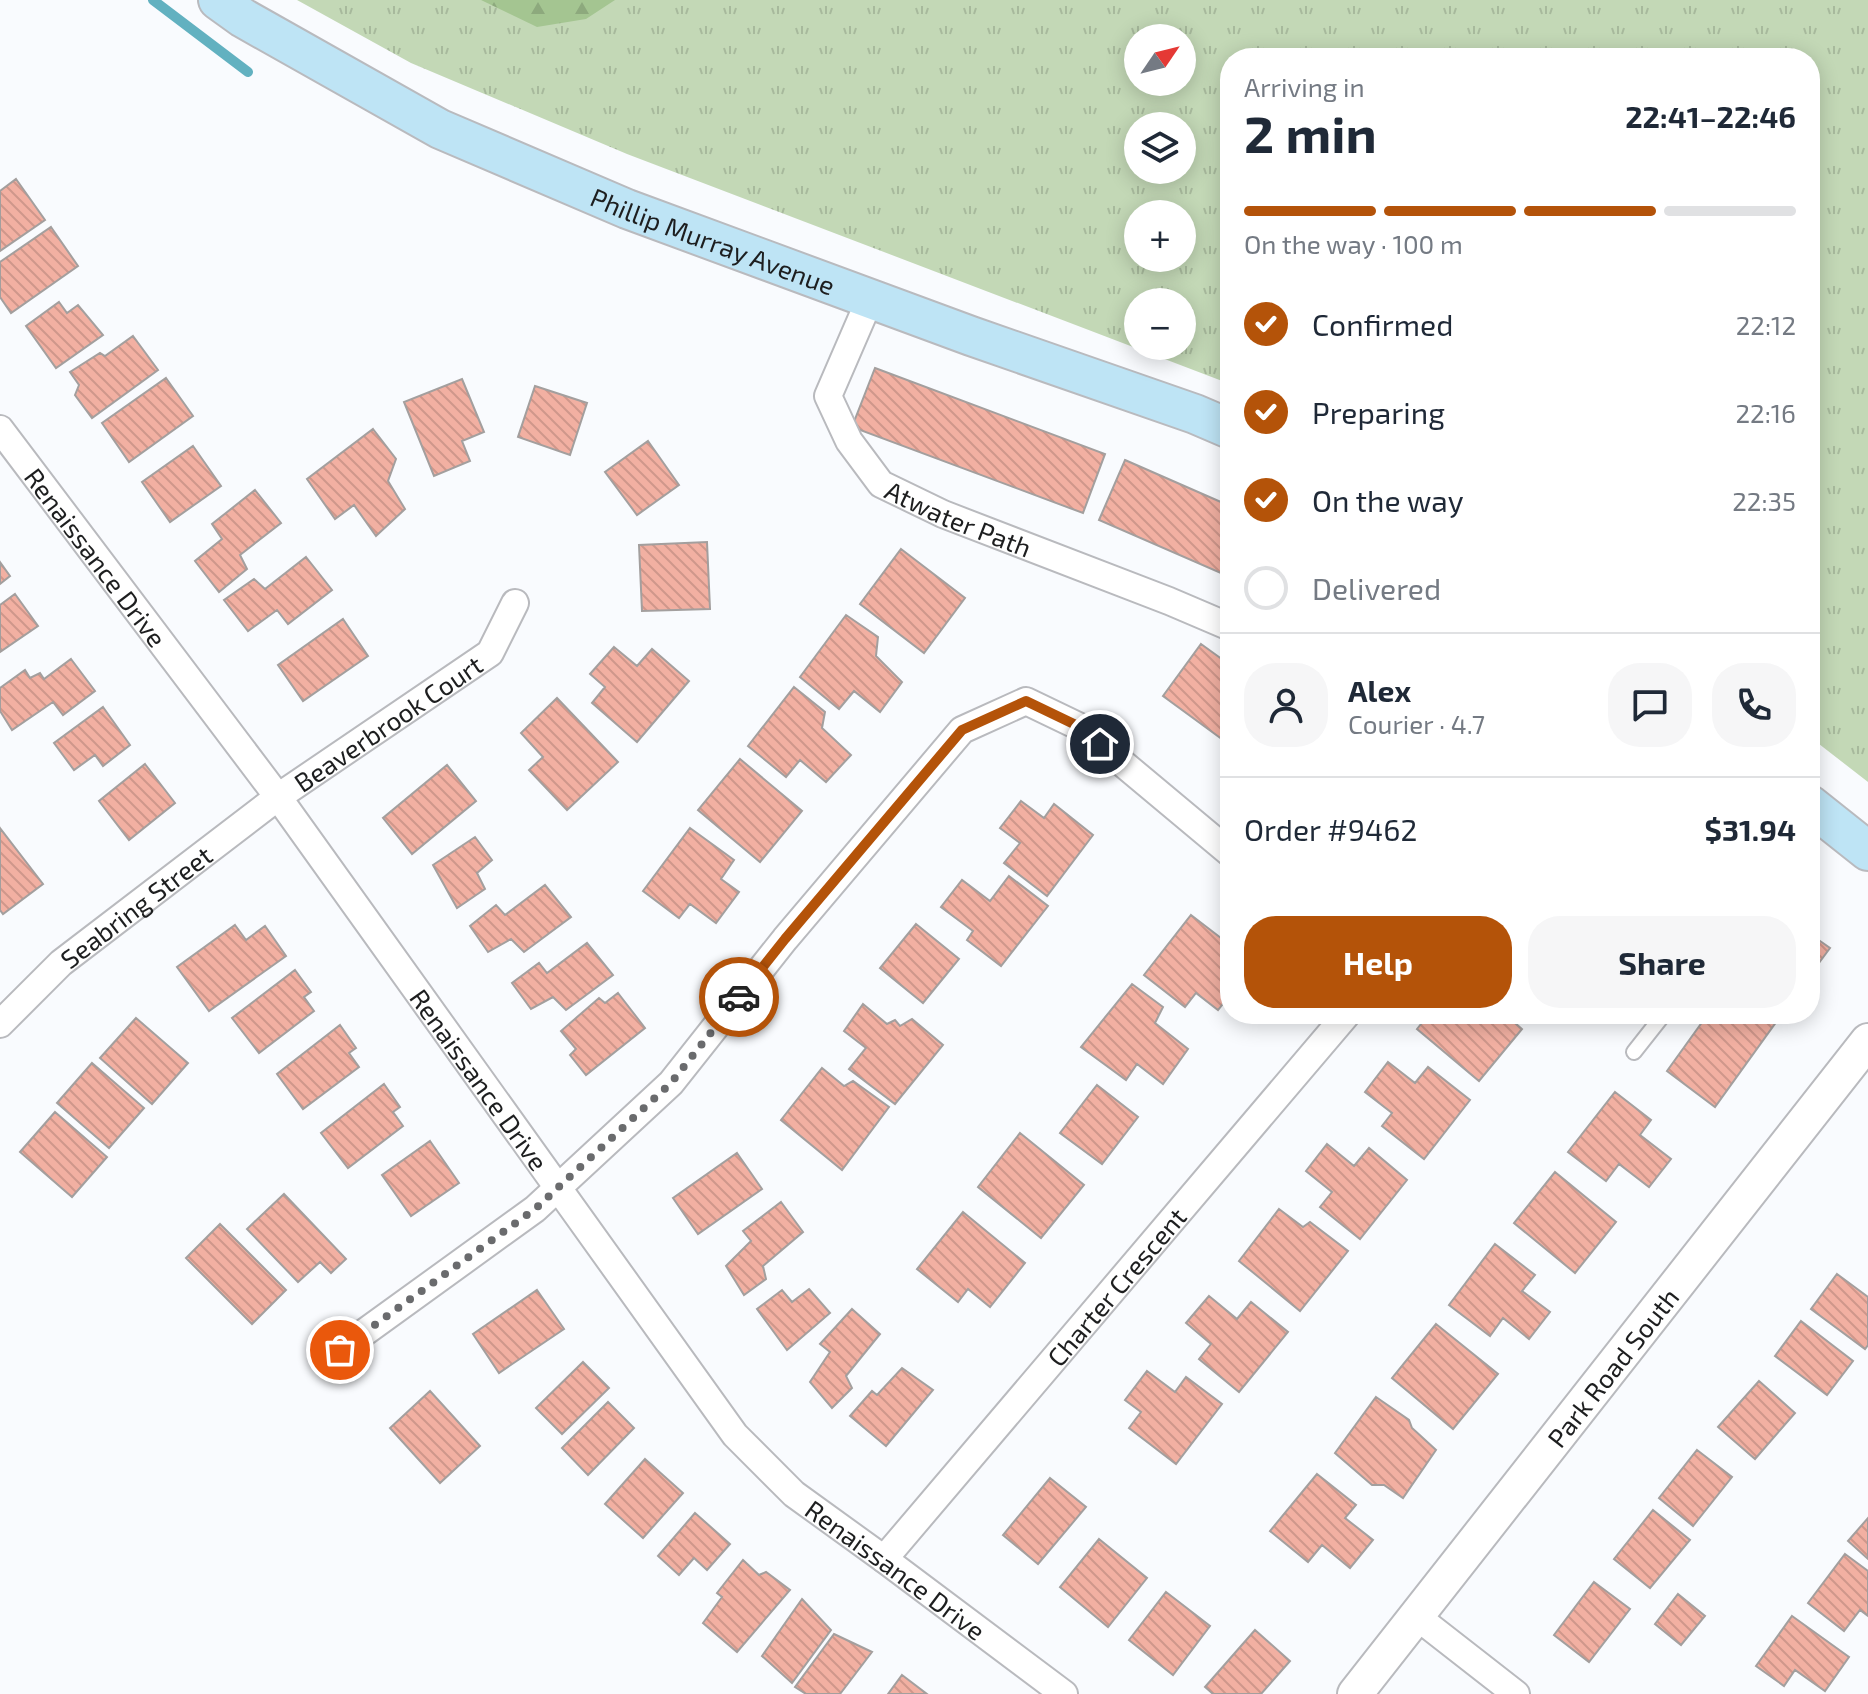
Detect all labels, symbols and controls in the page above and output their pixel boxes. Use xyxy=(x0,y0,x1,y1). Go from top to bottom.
north arrow xyxy=(1124,24,1196,96)
map controls xyxy=(1124,24,1196,360)
text: Arriving in xyxy=(1244,71,1365,102)
text: 22:41–22:46 xyxy=(1625,98,1796,134)
text: 2 min xyxy=(1244,101,1377,163)
button: layers xyxy=(1124,112,1196,184)
street label: Phillip Murray Avenue xyxy=(587,180,839,300)
button: + xyxy=(1124,200,1196,272)
text: On the way · 100 m xyxy=(1244,228,1463,259)
button: − xyxy=(1124,288,1196,360)
icon: check xyxy=(1244,302,1288,346)
text: Confirmed xyxy=(1312,306,1453,342)
text: 22:12 xyxy=(1736,309,1796,340)
icon: check xyxy=(1244,390,1288,434)
text: Preparing xyxy=(1312,394,1445,430)
text: 22:16 xyxy=(1735,397,1796,428)
street label: Renaissance Drive xyxy=(19,461,174,652)
street label: Atwater Path xyxy=(881,473,1036,562)
icon: check xyxy=(1244,478,1288,522)
text: On the way xyxy=(1312,482,1464,518)
text: 22:35 xyxy=(1732,485,1796,516)
text: Delivered xyxy=(1312,570,1441,606)
street label: Beaverbrook Court xyxy=(288,648,488,797)
button: person xyxy=(1244,663,1328,747)
button: chat xyxy=(1608,663,1692,747)
button: phone xyxy=(1712,663,1796,747)
text: Alex xyxy=(1348,672,1411,708)
text: Courier · 4.7 xyxy=(1348,708,1485,739)
pin xyxy=(1066,710,1134,778)
icon: home xyxy=(1078,722,1122,766)
text: Order #9462 xyxy=(1244,811,1417,847)
text: $31.94 xyxy=(1705,811,1796,847)
street label: Seabring Street xyxy=(54,838,217,974)
button: Help xyxy=(1244,916,1512,1008)
button: Share xyxy=(1528,916,1796,1008)
courier xyxy=(699,957,779,1037)
icon: car xyxy=(717,975,761,1019)
street label: Renaissance Drive xyxy=(405,982,555,1176)
street label: Charter Crescent xyxy=(1040,1201,1192,1372)
street label: Park Road South xyxy=(1540,1281,1684,1453)
pin xyxy=(306,1316,374,1384)
icon: bag xyxy=(318,1328,362,1372)
street label: Renaissance Drive xyxy=(800,1492,992,1645)

